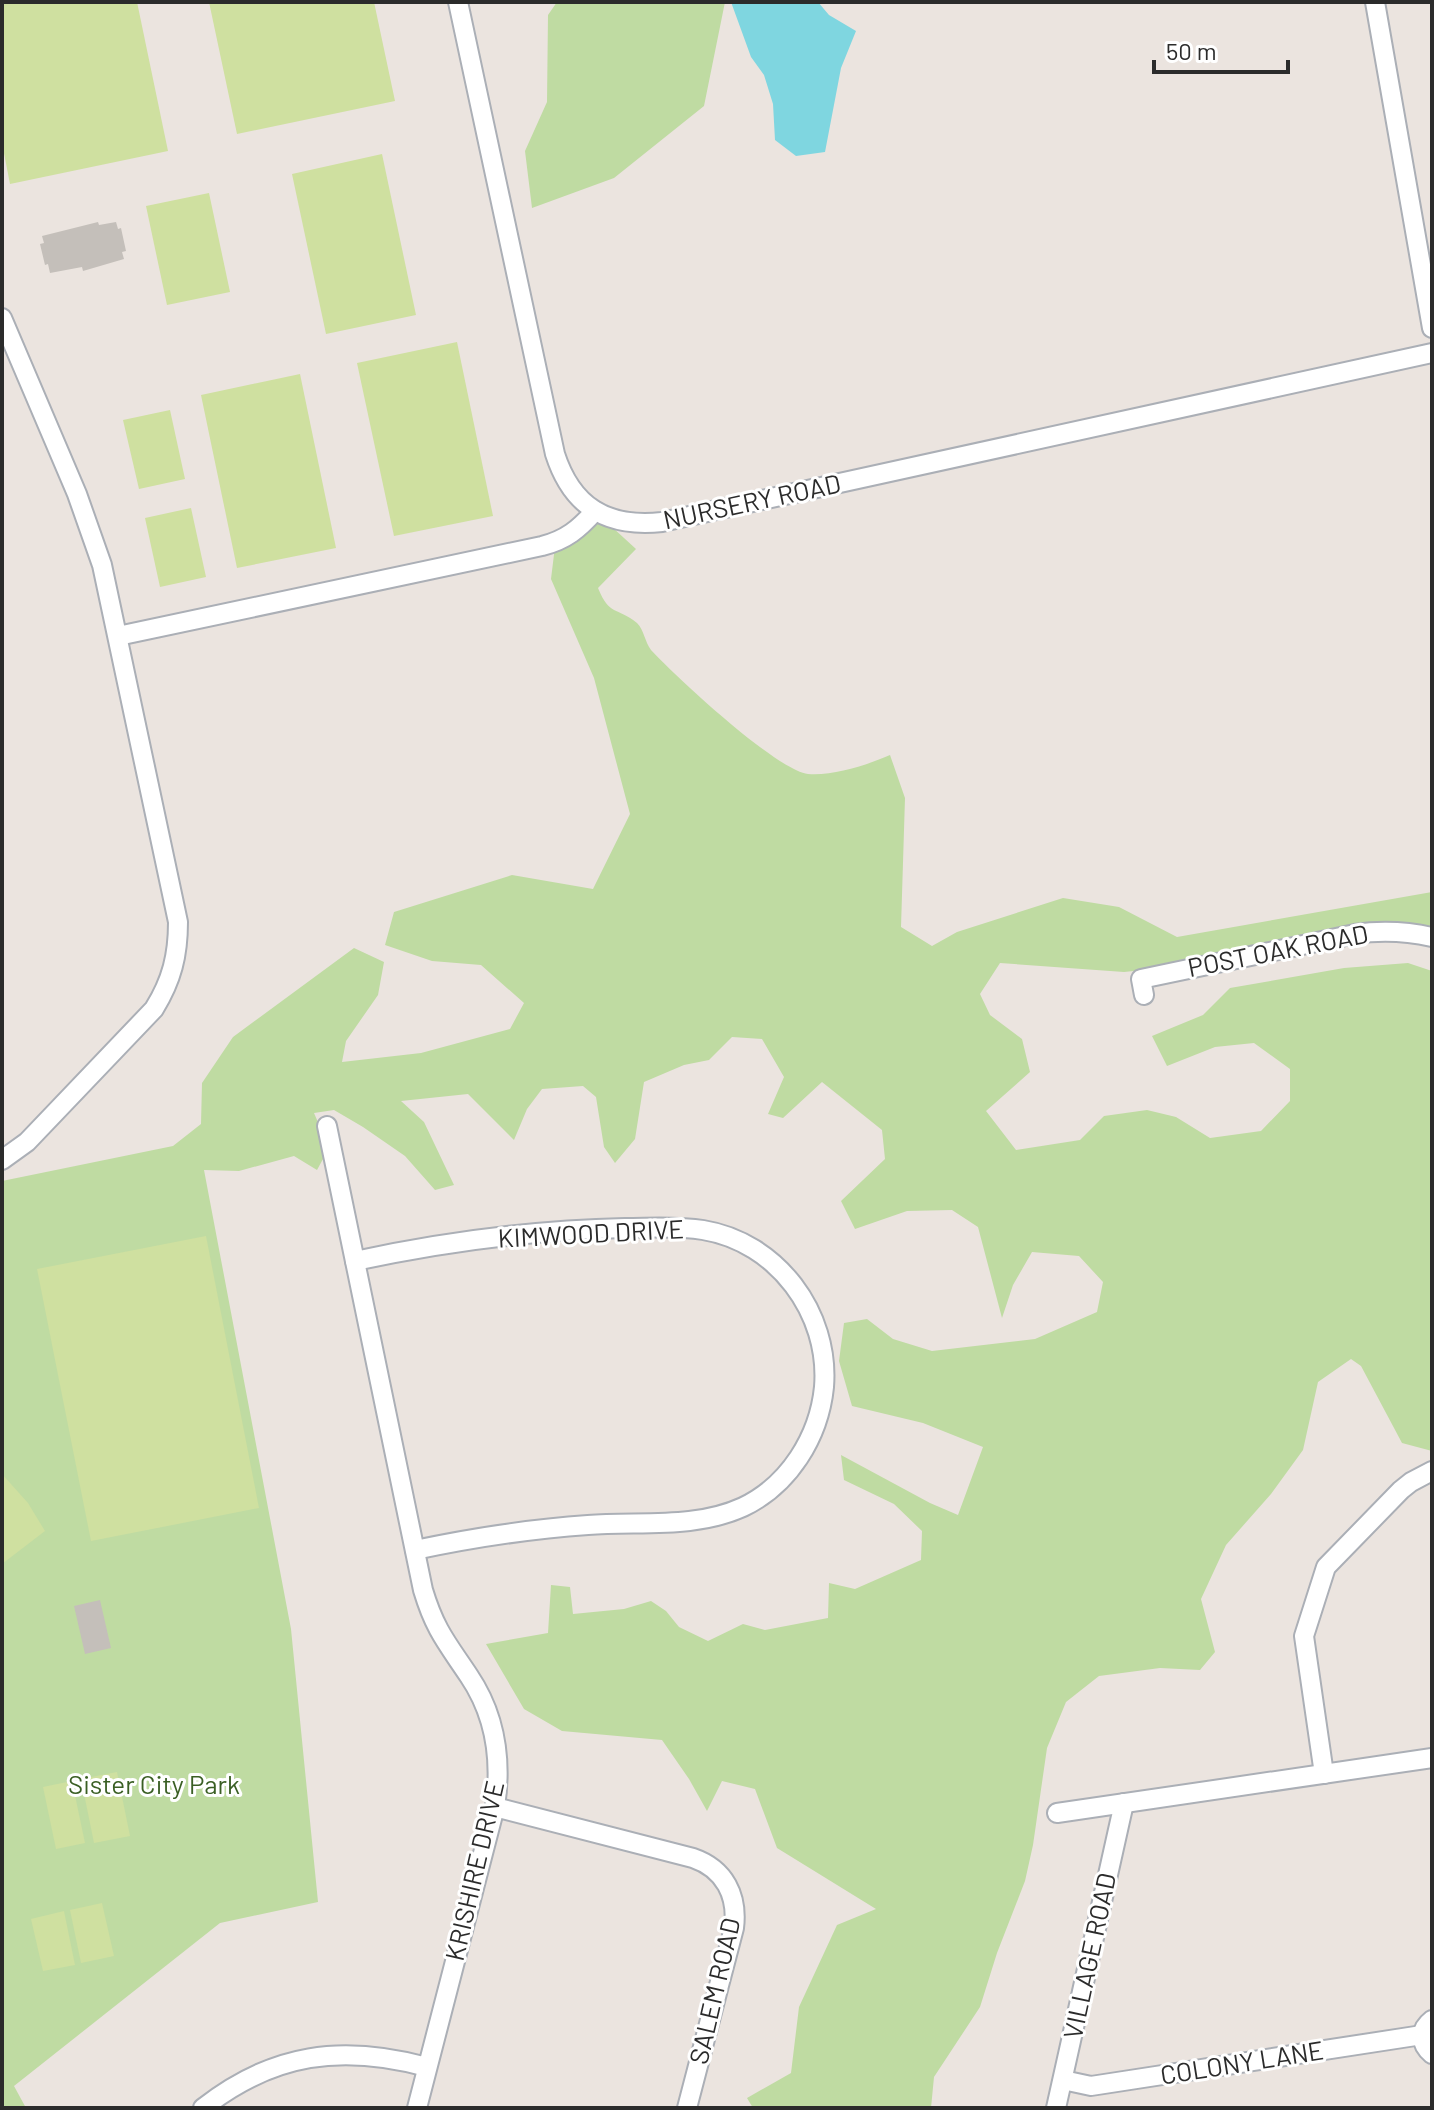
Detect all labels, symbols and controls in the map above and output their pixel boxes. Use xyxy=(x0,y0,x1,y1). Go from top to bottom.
scale bar xyxy=(1154,24,1288,74)
text: 50 m xyxy=(1166,36,1217,65)
street label: NURSERY ROAD xyxy=(660,467,843,534)
street label: POST OAK ROAD xyxy=(1185,917,1371,982)
street label: KIMWOOD DRIVE xyxy=(497,1212,685,1253)
park label: Sister City Park xyxy=(68,1768,240,1799)
street label: KRISHIRE DRIVE xyxy=(438,1778,509,1964)
street label: VILLAGE ROAD xyxy=(1056,1870,1121,2042)
street label: SALEM ROAD xyxy=(682,1915,745,2067)
street label: COLONY LANE xyxy=(1158,2033,1326,2090)

